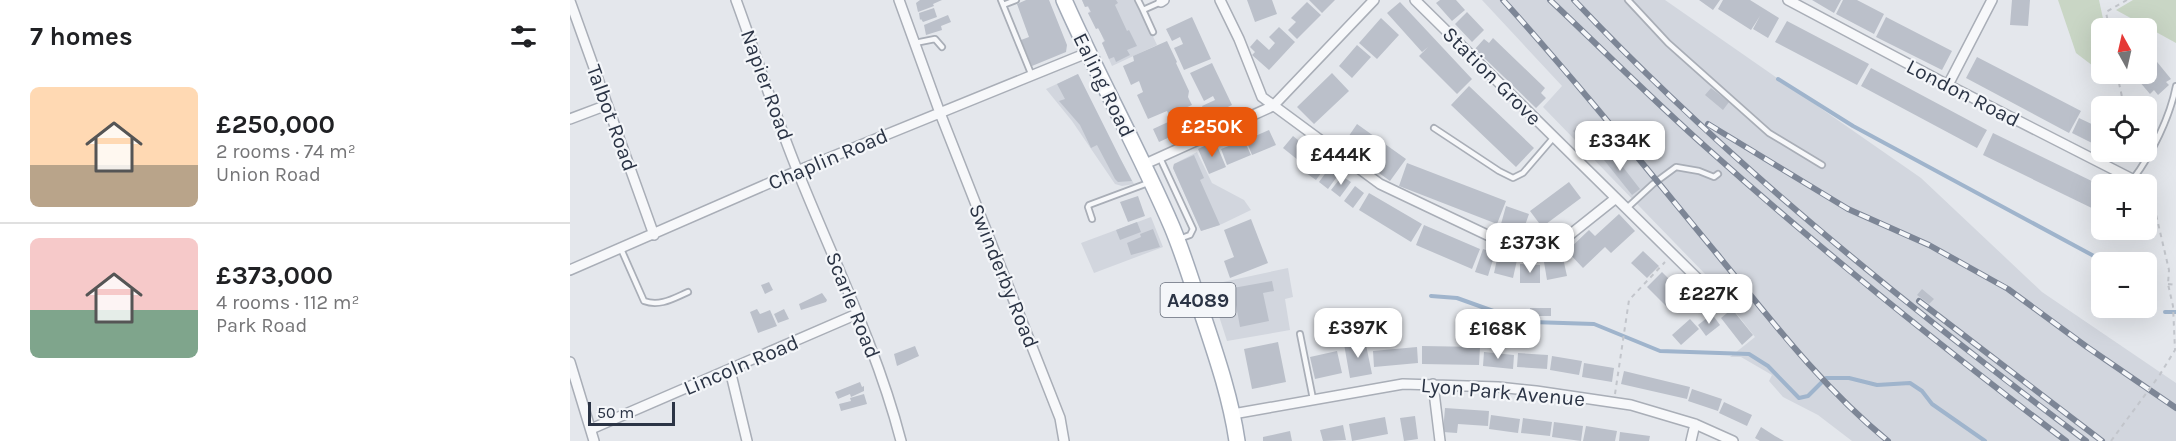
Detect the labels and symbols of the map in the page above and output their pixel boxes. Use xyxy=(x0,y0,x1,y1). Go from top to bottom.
north arrow xyxy=(2091,18,2157,84)
street label: Station Grove xyxy=(1438,22,1546,130)
street label: Napier Road xyxy=(736,26,798,144)
street label: Ealing Road xyxy=(1068,29,1140,141)
street label: London Road xyxy=(1902,54,2024,132)
street label: Talbot Road xyxy=(582,62,642,174)
pin: £250K xyxy=(1170,107,1254,158)
pin: £334K xyxy=(1578,121,1662,172)
street label: Chaplin Road xyxy=(765,123,891,195)
pin: £444K xyxy=(1299,135,1383,186)
street label: Swinderby Road xyxy=(964,200,1044,352)
pin: £373K xyxy=(1488,223,1572,274)
street label: Scarle Road xyxy=(821,248,885,362)
pin: £227K xyxy=(1667,274,1751,325)
road number: A4089 xyxy=(1160,283,1236,317)
pin: £397K xyxy=(1316,308,1400,359)
pin: £168K xyxy=(1456,309,1540,360)
street label: Lincoln Road xyxy=(680,330,802,400)
street label: Lyon Park Avenue xyxy=(1420,373,1586,411)
scale bar xyxy=(588,399,675,426)

